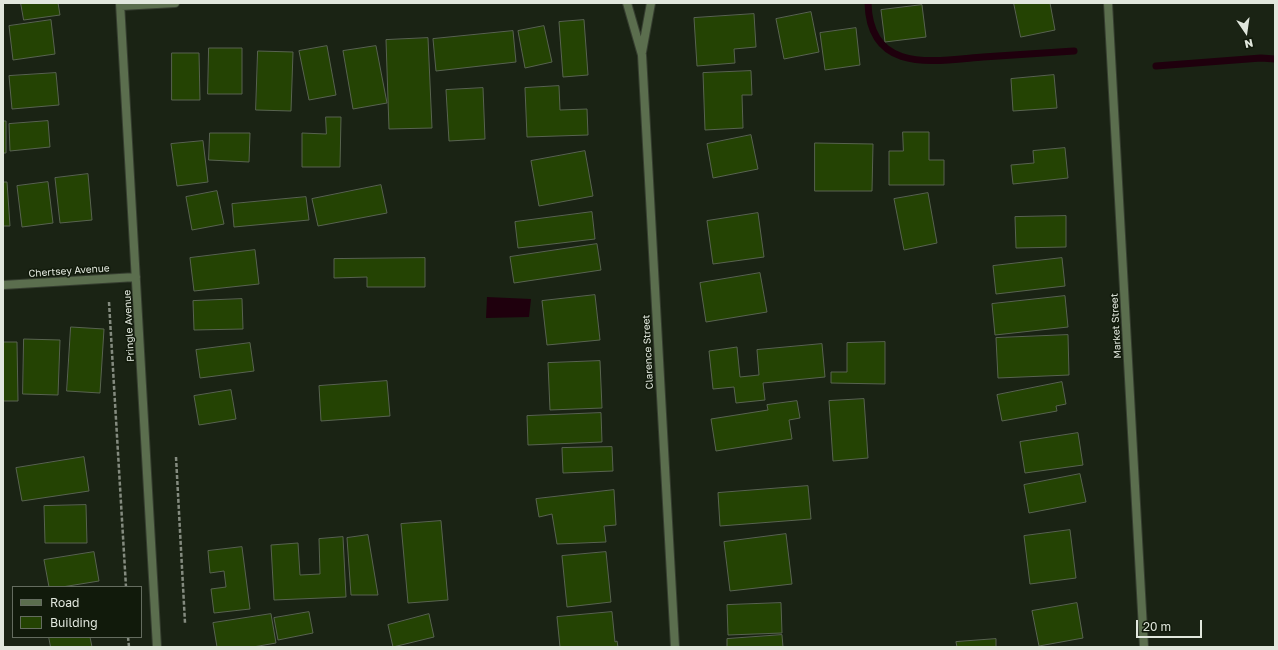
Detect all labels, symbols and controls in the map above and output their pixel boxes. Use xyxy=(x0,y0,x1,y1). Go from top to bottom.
north arrow xyxy=(1226,12,1266,52)
text: N xyxy=(1243,37,1254,51)
street label: Chertsey Avenue xyxy=(28,262,110,280)
street label: Pringle Avenue xyxy=(121,290,137,362)
street label: Market Street xyxy=(1108,293,1124,359)
street label: Clarence Street xyxy=(640,314,656,390)
legend xyxy=(12,586,142,638)
text: Road xyxy=(50,595,79,610)
scale bar xyxy=(1138,612,1204,638)
text: Building xyxy=(50,615,98,630)
text: 20 m xyxy=(1143,619,1171,634)

